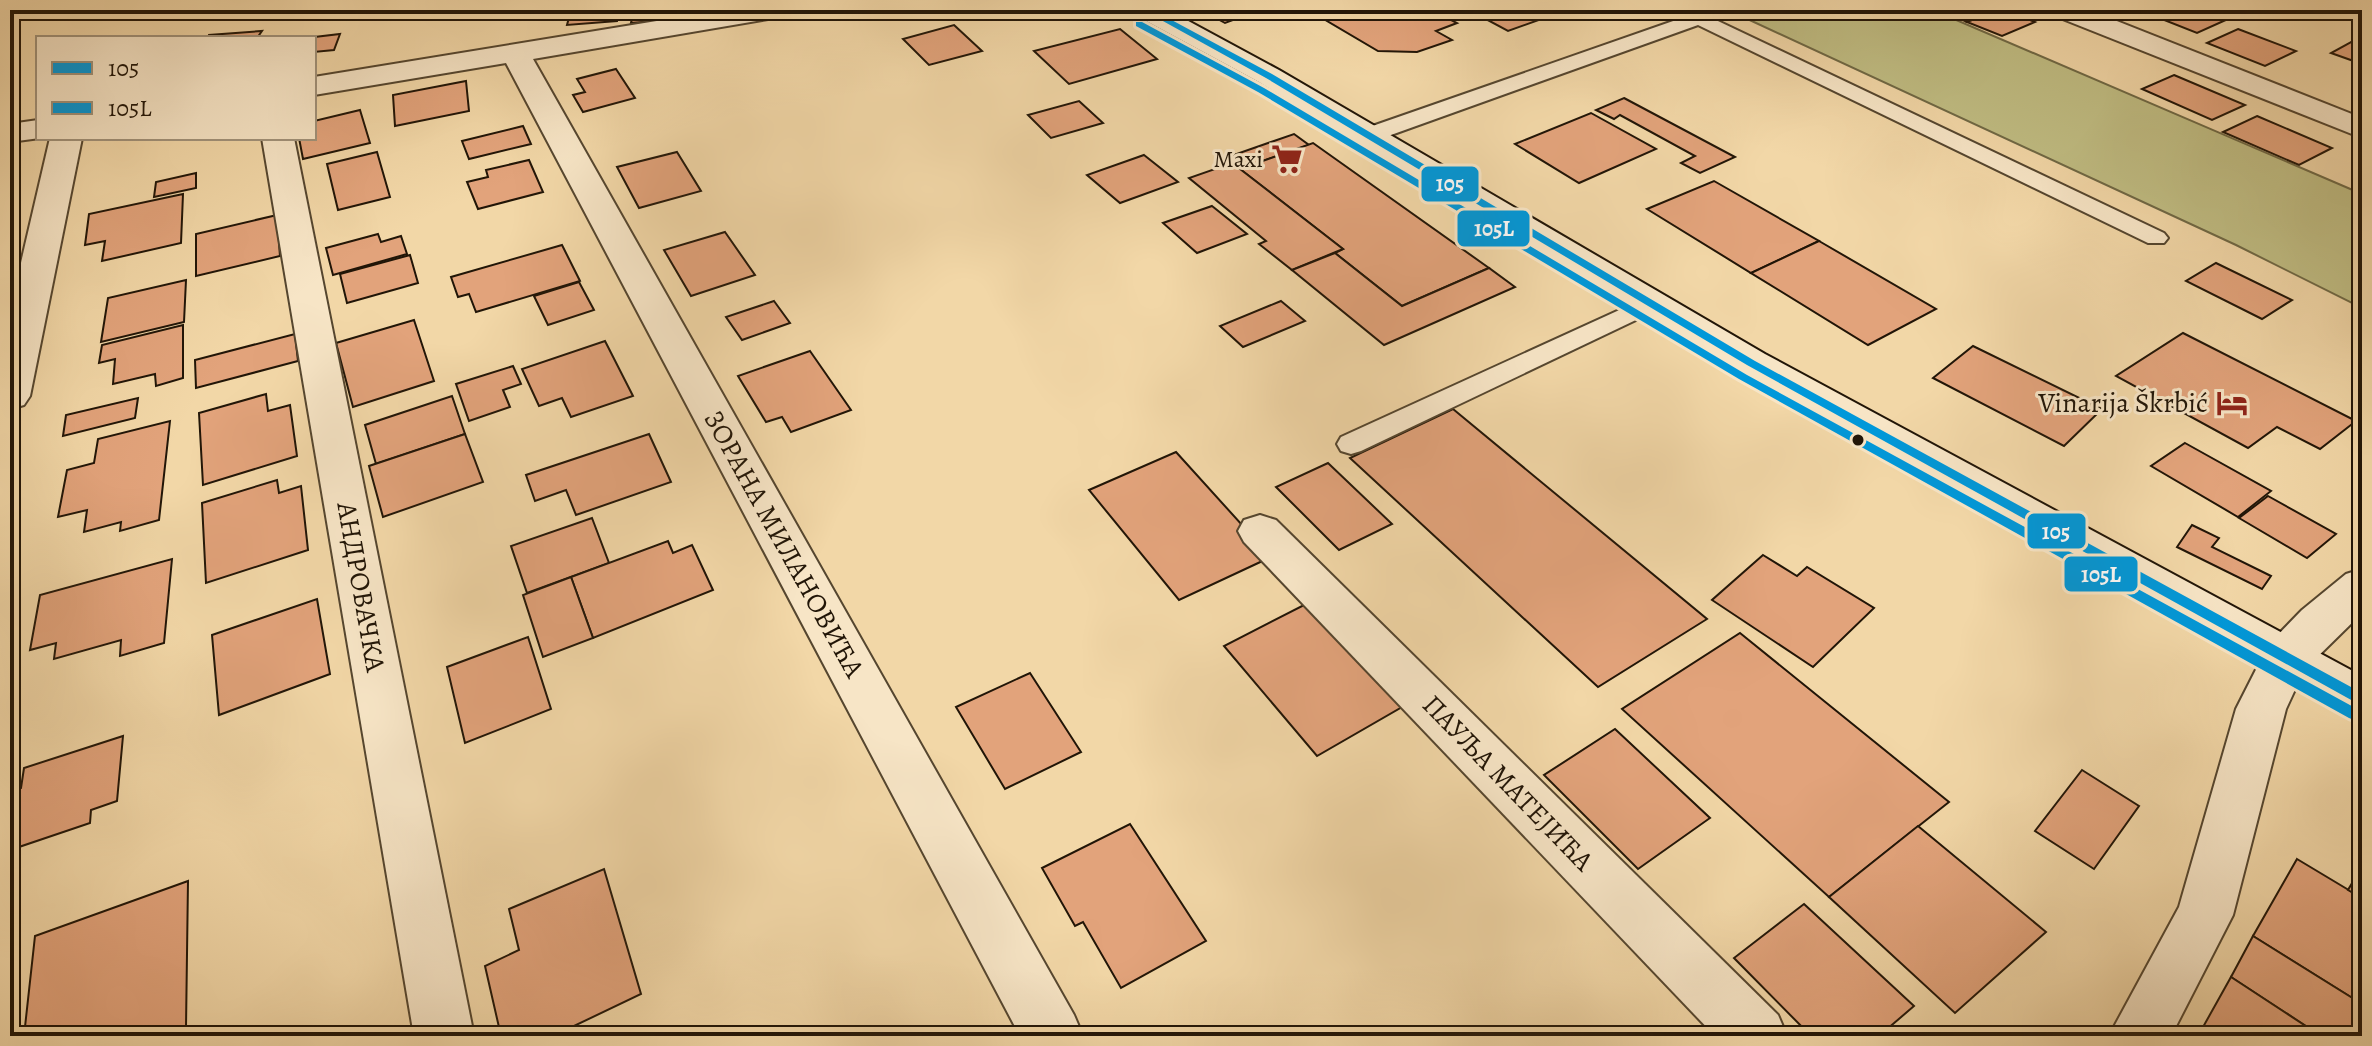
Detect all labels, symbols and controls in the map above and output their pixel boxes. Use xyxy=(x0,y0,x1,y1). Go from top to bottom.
legend xyxy=(36,36,316,140)
text: 105 xyxy=(108,52,139,84)
text: 105L xyxy=(108,92,152,124)
supermarket icon: Maxi xyxy=(1270,142,1304,176)
place label: Maxi xyxy=(1214,143,1263,175)
line badge: 105 xyxy=(1420,165,1480,203)
text: 105 xyxy=(1436,169,1464,199)
line badge: 105L xyxy=(1456,209,1531,248)
text: 105L xyxy=(1474,214,1514,244)
place label: Vinarija Škrbić xyxy=(2037,384,2208,422)
hotel icon: Vinarija Škrbić xyxy=(2215,386,2249,420)
street label: ЗОРАНА МИЛАНОВИЋА xyxy=(695,404,874,685)
unlabelled marker xyxy=(1850,432,1866,448)
street label: АНДРОВАЧКА xyxy=(327,498,395,676)
line badge: 105 xyxy=(2026,512,2087,550)
text: 105 xyxy=(2042,517,2070,547)
line badge: 105L xyxy=(2063,555,2139,593)
text: 105L xyxy=(2081,560,2121,590)
street label: ПАУЉА МАТЕЈИЋА xyxy=(1414,687,1603,880)

